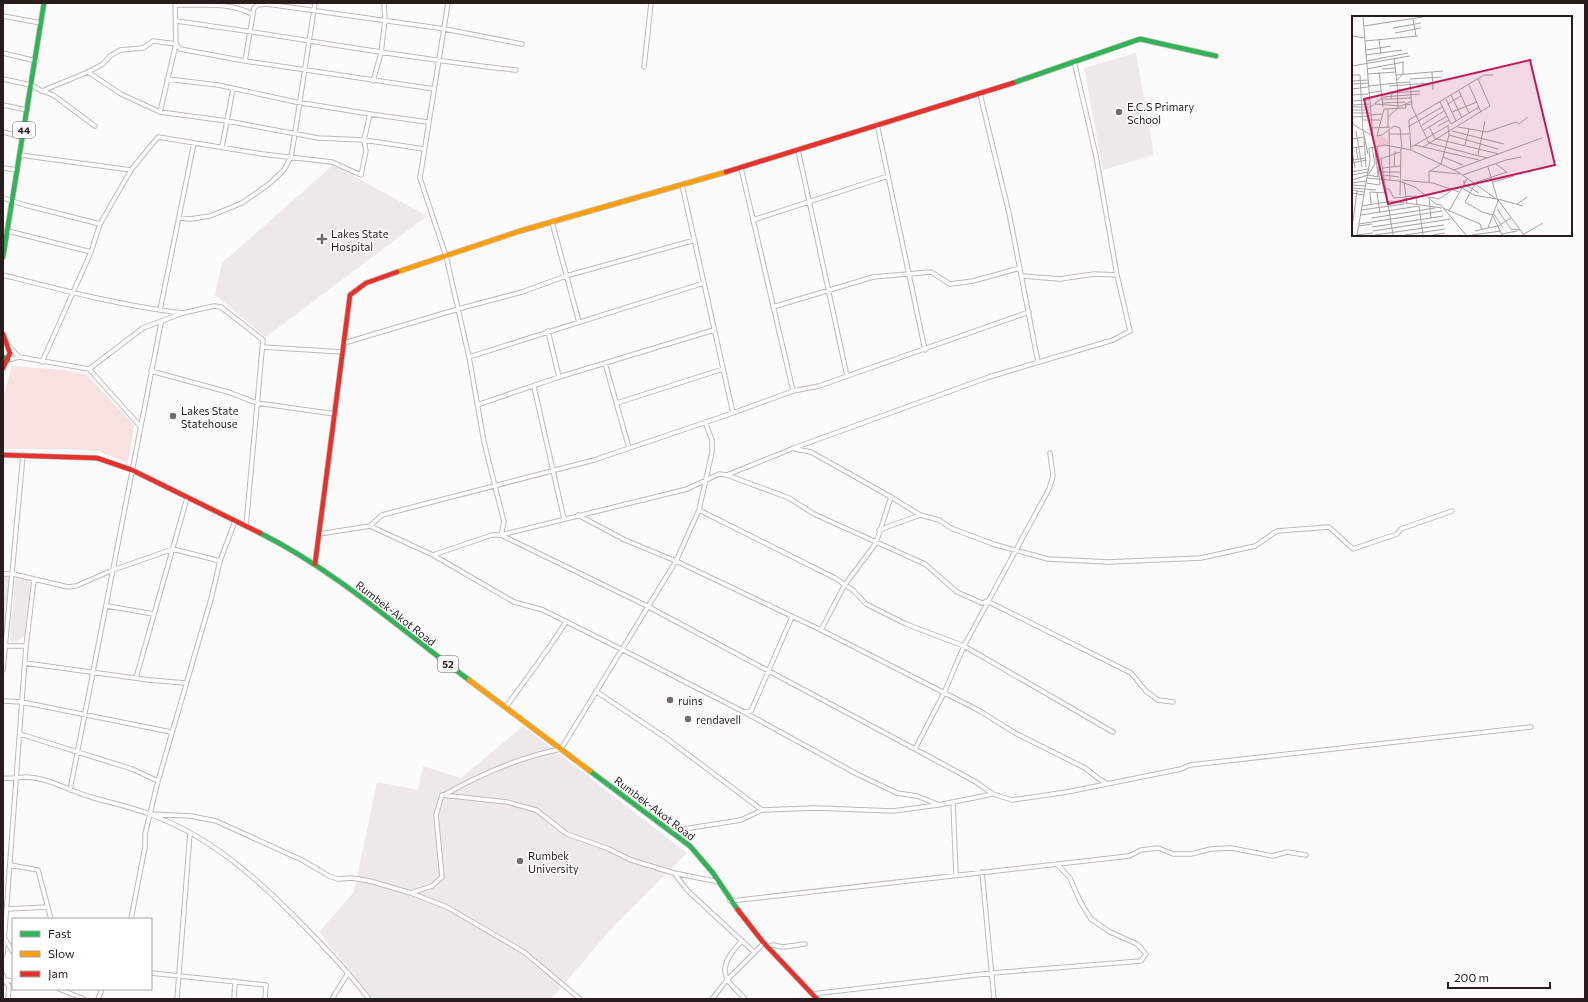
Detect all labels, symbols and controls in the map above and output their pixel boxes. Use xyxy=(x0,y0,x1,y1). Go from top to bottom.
inset map xyxy=(1352,16,1572,236)
place label: E.C.S Primary School xyxy=(1127,100,1194,126)
marker: E.C.S Primary School xyxy=(1114,107,1124,117)
road number: 44 xyxy=(13,122,35,138)
place label: Lakes State Hospital xyxy=(331,227,389,253)
marker: Lakes State Hospital xyxy=(316,233,328,245)
place label: Lakes State Statehouse xyxy=(181,404,239,430)
marker: Lakes State Statehouse xyxy=(168,411,178,421)
street label: Rumbek-Akot Road xyxy=(354,578,438,648)
road number: 52 xyxy=(438,656,458,672)
place label: ruins xyxy=(678,694,703,707)
marker: ruins xyxy=(665,695,675,705)
place label: rendavell xyxy=(696,713,741,726)
marker: rendavell xyxy=(683,714,693,724)
street label: Rumbek-Akot Road xyxy=(612,773,698,843)
place label: Rumbek University xyxy=(528,849,579,875)
marker: Rumbek University xyxy=(515,856,525,866)
legend xyxy=(12,918,152,990)
text: Fast xyxy=(48,926,71,940)
text: Slow xyxy=(48,946,75,960)
scale bar xyxy=(1448,964,1550,990)
text: Jam xyxy=(48,966,68,981)
text: 200 m xyxy=(1454,970,1489,984)

